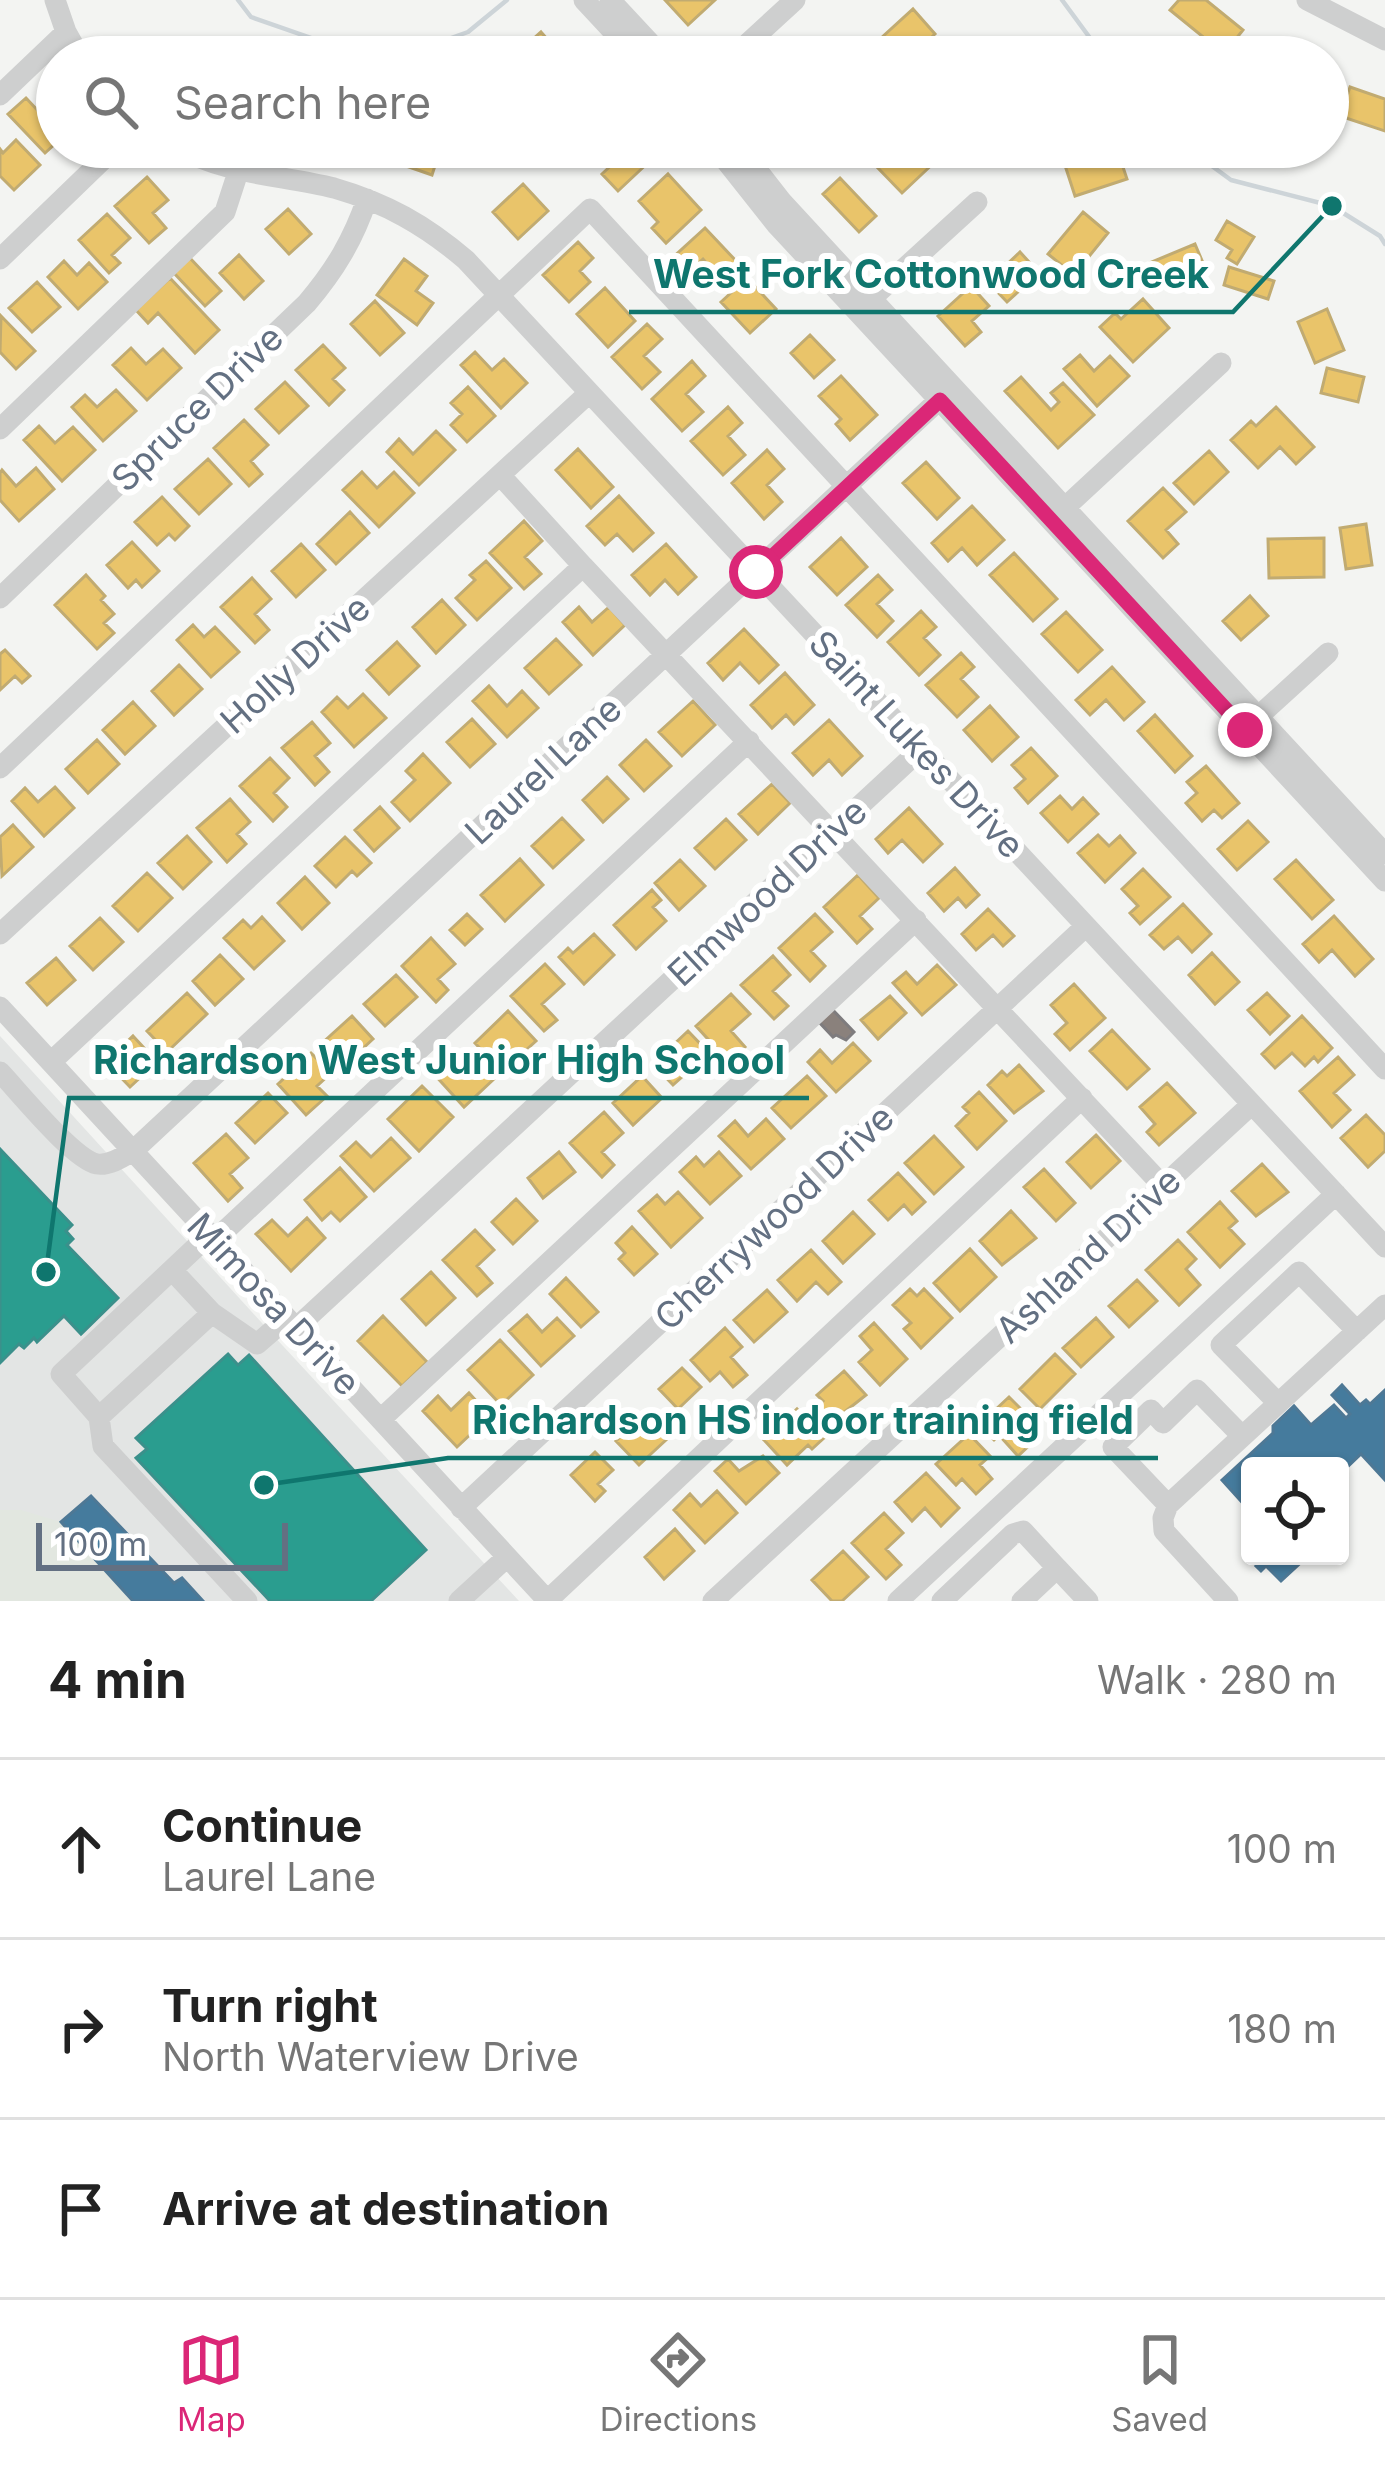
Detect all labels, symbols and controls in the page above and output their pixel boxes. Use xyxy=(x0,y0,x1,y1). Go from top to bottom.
search box xyxy=(36,36,1349,168)
icon: search xyxy=(78,69,144,135)
text: Search here xyxy=(174,75,431,130)
callout: West Fork Cottonwood Creek xyxy=(629,237,1233,312)
text: West Fork Cottonwood Creek xyxy=(653,250,1209,297)
street label: Spruce Drive xyxy=(102,315,292,501)
route start xyxy=(729,545,783,599)
street label: Holly Drive xyxy=(211,586,379,742)
street label: Saint Lukes Drive xyxy=(800,621,1034,867)
street label: Laurel Lane xyxy=(456,687,630,853)
route end xyxy=(1218,703,1272,757)
street label: Elmwood Drive xyxy=(659,789,875,995)
callout: Richardson West Junior High School xyxy=(69,1023,809,1098)
text: Richardson West Junior High School xyxy=(93,1036,785,1083)
street label: Cherrywood Drive xyxy=(645,1095,903,1339)
street label: Ashland Drive xyxy=(986,1158,1190,1352)
street label: Mimosa Drive xyxy=(178,1204,370,1404)
callout: Richardson HS indoor training field xyxy=(448,1383,1158,1458)
text: Richardson HS indoor training field xyxy=(472,1396,1134,1443)
map controls xyxy=(1241,1457,1349,1565)
button: locate xyxy=(1241,1457,1349,1565)
scale bar xyxy=(36,1517,288,1570)
text: 100 m xyxy=(54,1524,147,1564)
text: 4 min xyxy=(48,1649,187,1710)
text: Walk · 280 m xyxy=(1097,1656,1337,1703)
text: Continue xyxy=(162,1798,362,1853)
icon: ahead xyxy=(48,1816,114,1882)
text: 100 m xyxy=(1227,1825,1337,1872)
text: Laurel Lane xyxy=(162,1853,376,1900)
text: Turn right xyxy=(162,1978,378,2033)
icon: right xyxy=(48,1996,114,2062)
text: 180 m xyxy=(1227,2005,1337,2052)
text: North Waterview Drive xyxy=(162,2033,579,2080)
icon: arrive xyxy=(48,2176,114,2242)
text: Arrive at destination xyxy=(162,2181,609,2236)
tab: Map xyxy=(177,2327,246,2439)
tab: Directions xyxy=(600,2327,757,2439)
tab: Saved xyxy=(1111,2327,1208,2439)

